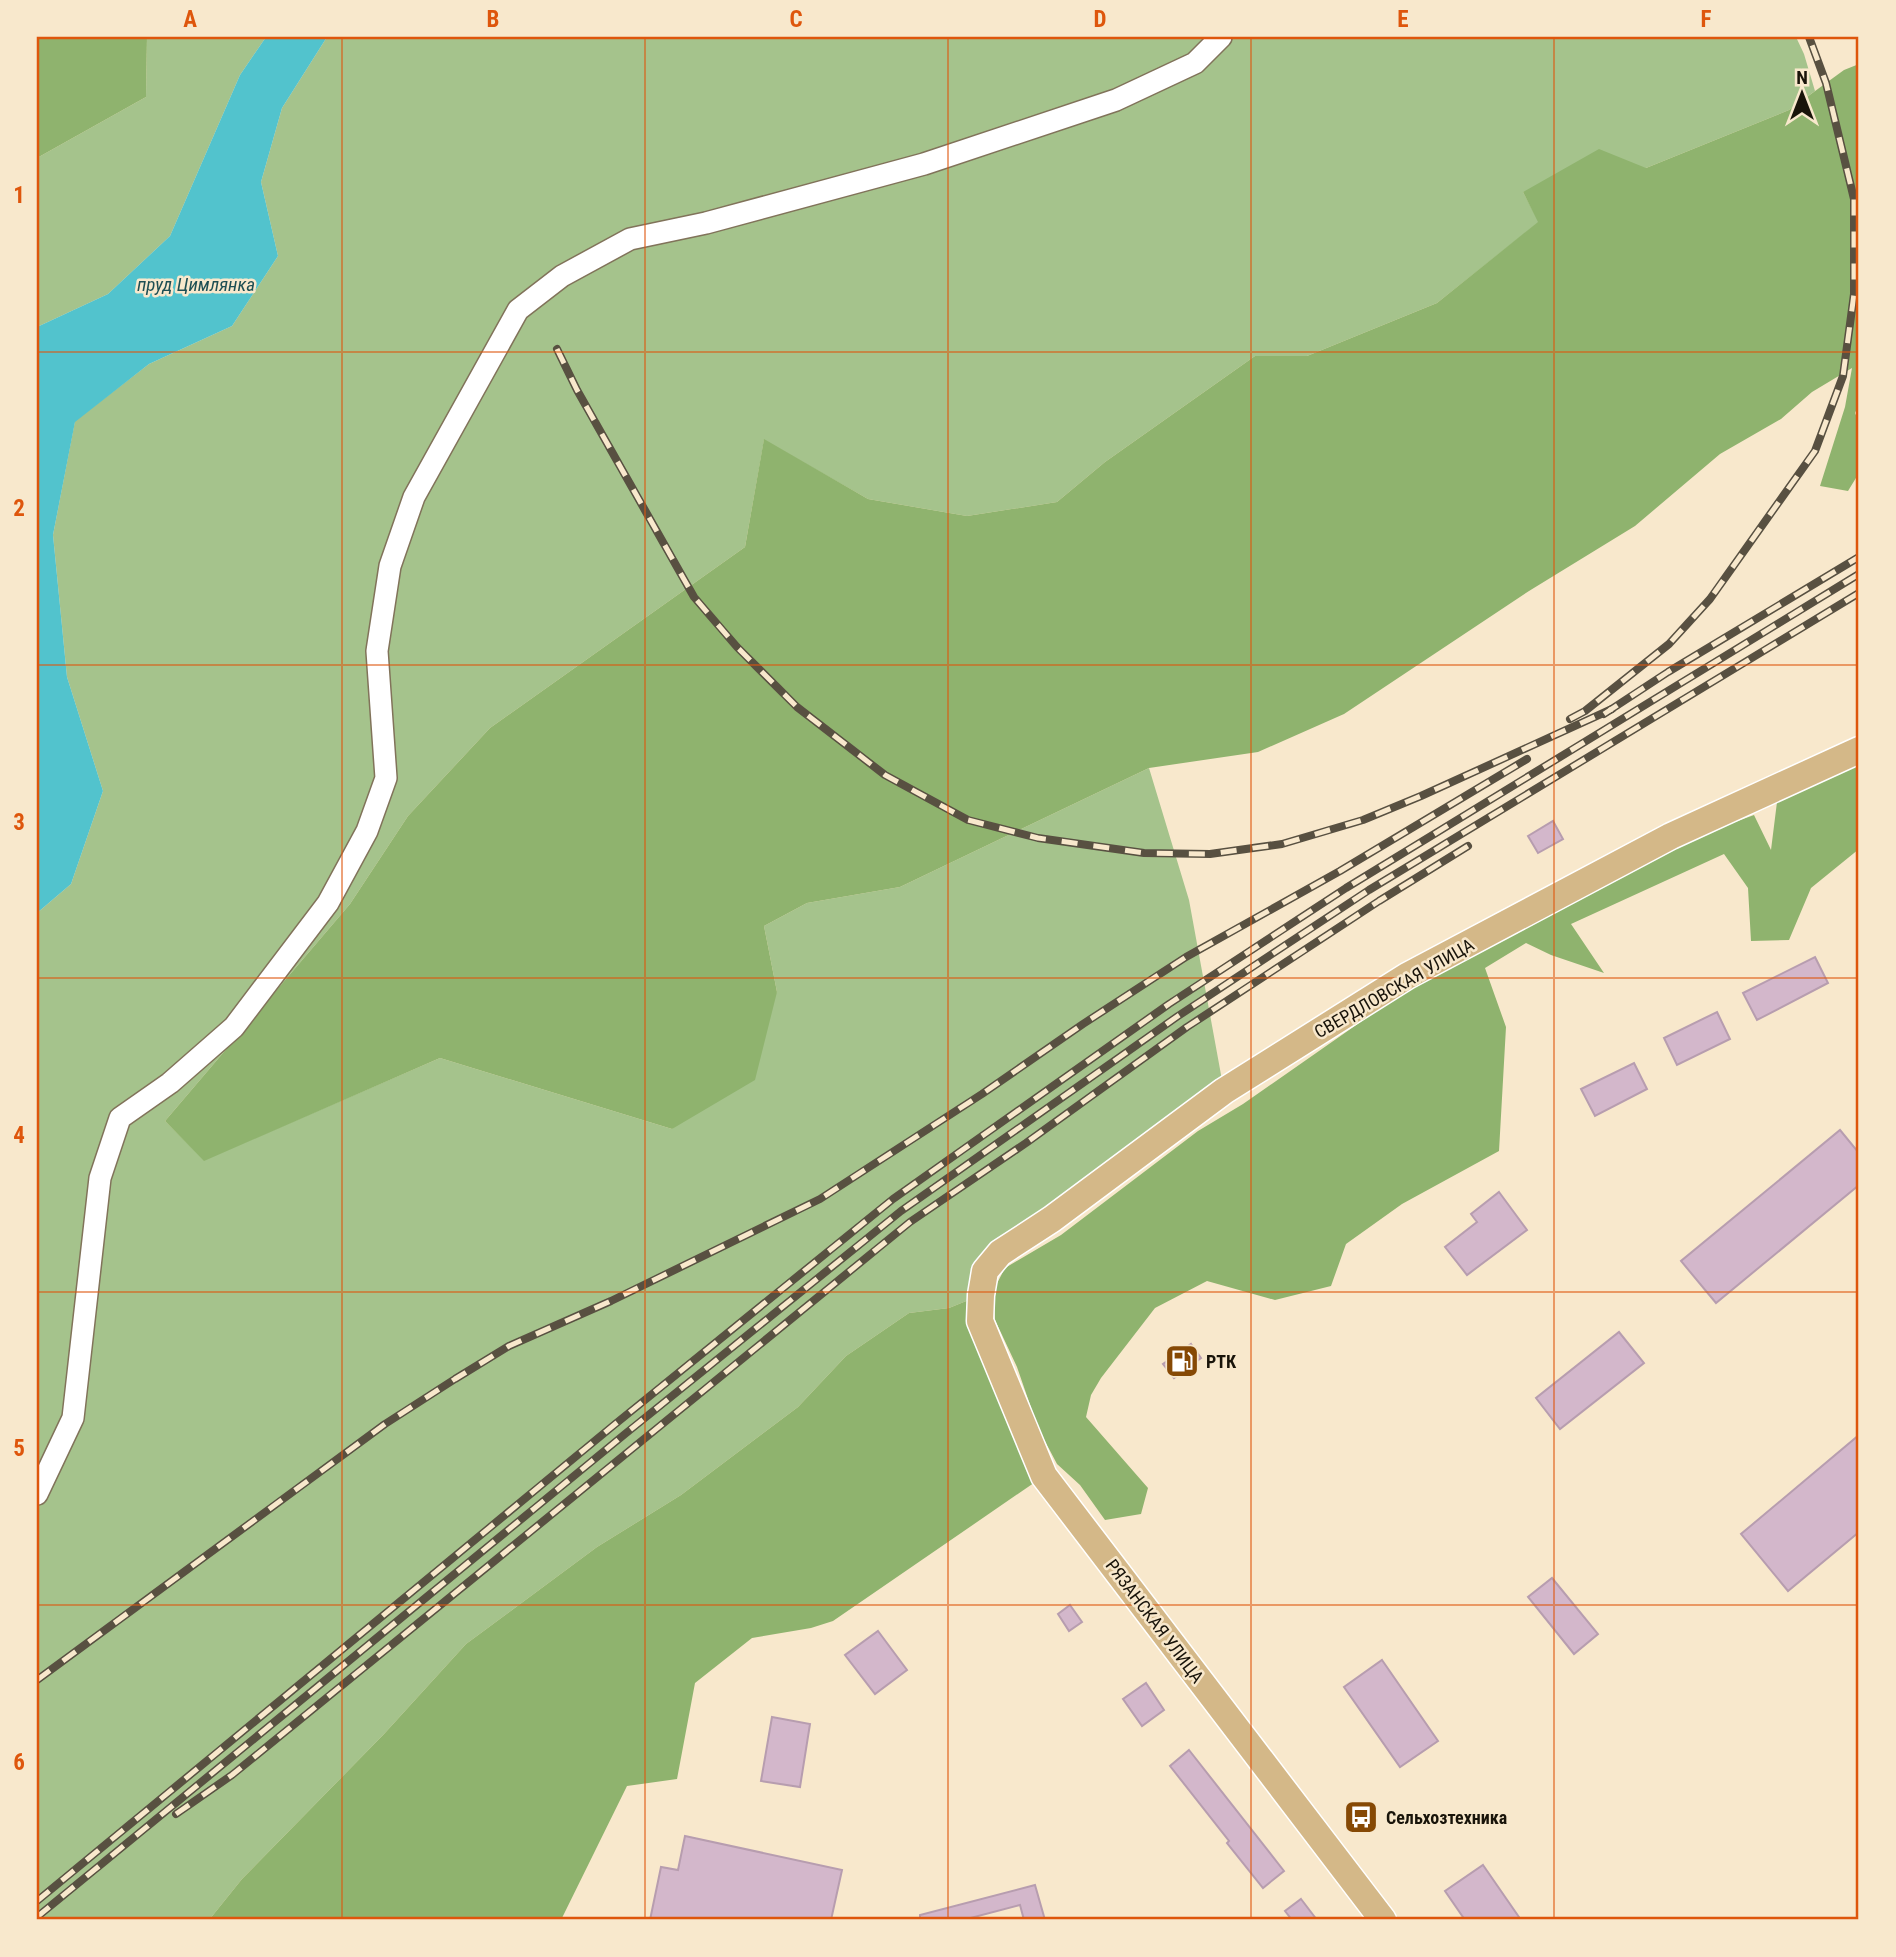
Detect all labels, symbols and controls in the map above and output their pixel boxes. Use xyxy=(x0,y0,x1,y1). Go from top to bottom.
text: A xyxy=(183,6,197,33)
text: B xyxy=(487,6,499,33)
text: C xyxy=(789,6,803,33)
text: D xyxy=(1094,6,1107,33)
text: E xyxy=(1397,6,1409,33)
text: F xyxy=(1701,6,1712,33)
north arrow xyxy=(1766,60,1836,130)
text: N xyxy=(1796,66,1808,89)
text: 1 xyxy=(13,182,25,209)
water label: пруд Цимлянка xyxy=(137,273,255,296)
text: 2 xyxy=(13,495,25,522)
text: 3 xyxy=(13,809,25,836)
street label: СВЕРДЛОВСКАЯ УЛИЦА xyxy=(1311,933,1478,1042)
text: 4 xyxy=(13,1122,25,1149)
fuel station icon: РТК xyxy=(1163,1342,1201,1380)
place label: РТК xyxy=(1206,1351,1237,1372)
text: 5 xyxy=(13,1435,25,1462)
street label: РЯЗАНСКАЯ УЛИЦА xyxy=(1102,1555,1209,1688)
text: 6 xyxy=(13,1749,25,1776)
bus stop icon: Сельхозтехника xyxy=(1342,1798,1380,1836)
place label: Сельхозтехника xyxy=(1386,1807,1507,1828)

